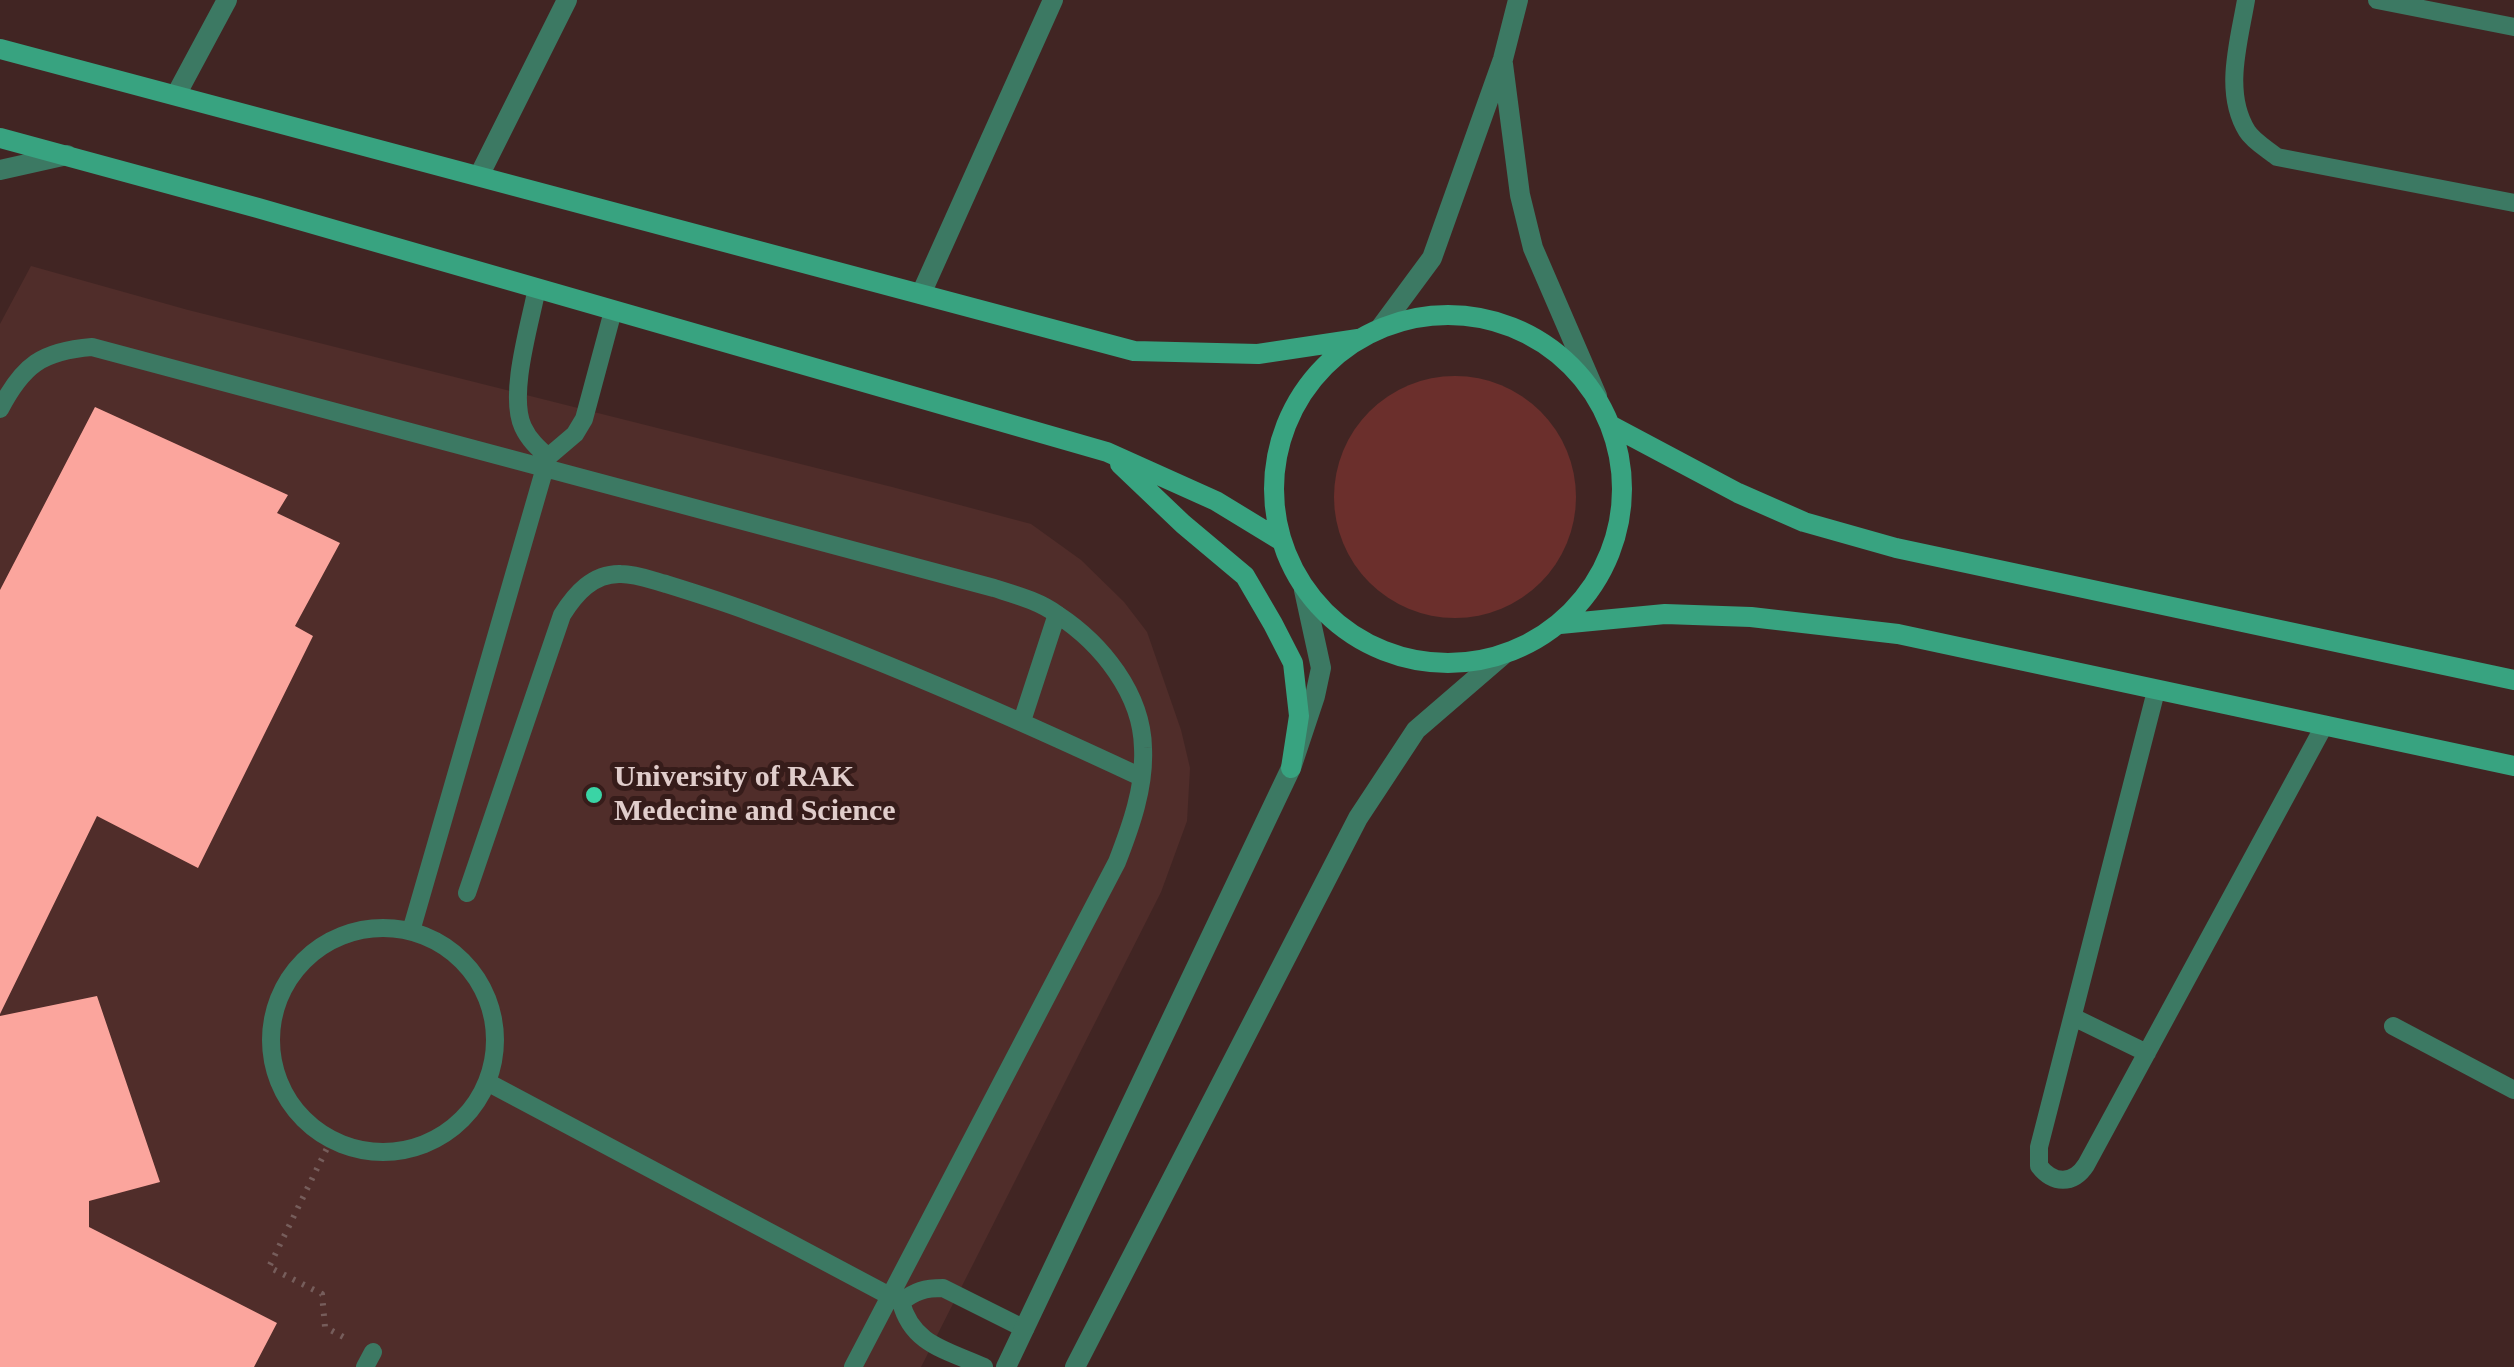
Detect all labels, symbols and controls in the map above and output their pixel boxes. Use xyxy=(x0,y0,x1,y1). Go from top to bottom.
place label: University of RAK Medecine and Science xyxy=(614,760,896,830)
marker: University of RAK Medecine and Science xyxy=(583,784,605,806)

